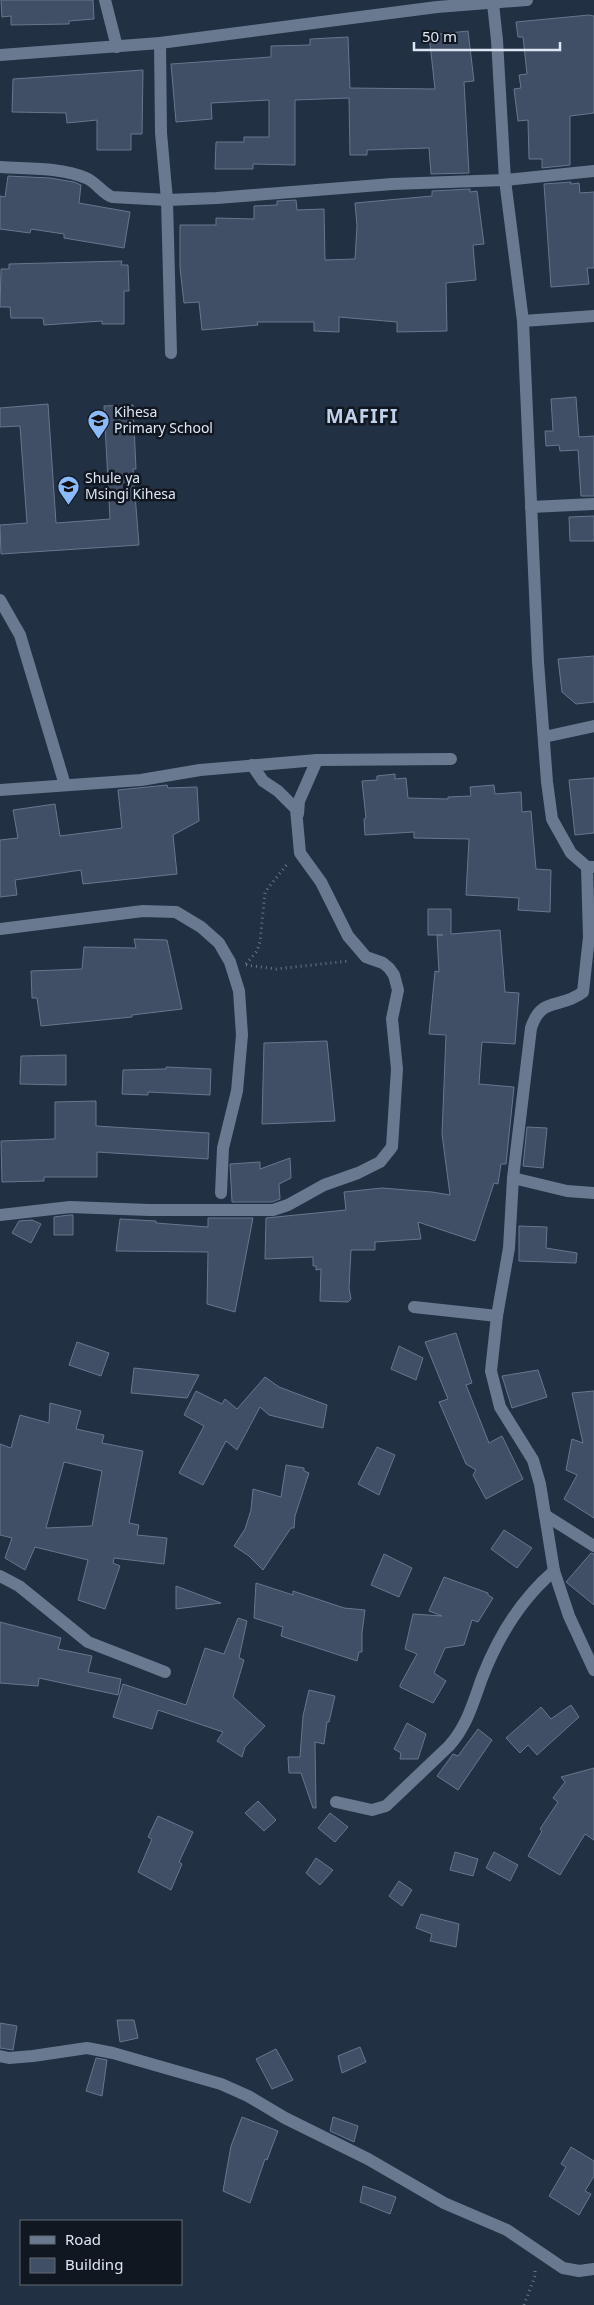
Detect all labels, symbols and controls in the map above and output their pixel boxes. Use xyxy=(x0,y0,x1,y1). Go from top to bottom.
scale bar xyxy=(414,20,560,52)
text: 50 m xyxy=(422,26,457,46)
place label: Kihesa Primary School xyxy=(114,402,213,437)
district label: MAFIFI xyxy=(326,403,398,429)
school or university icon: Kihesa Primary School xyxy=(86,408,110,439)
place label: Shule ya Msingi Kihesa xyxy=(85,468,176,503)
school or university icon: Shule ya Msingi Kihesa xyxy=(57,474,81,505)
legend xyxy=(20,2220,182,2285)
text: Road xyxy=(65,2229,101,2249)
text: Building xyxy=(65,2254,123,2274)

